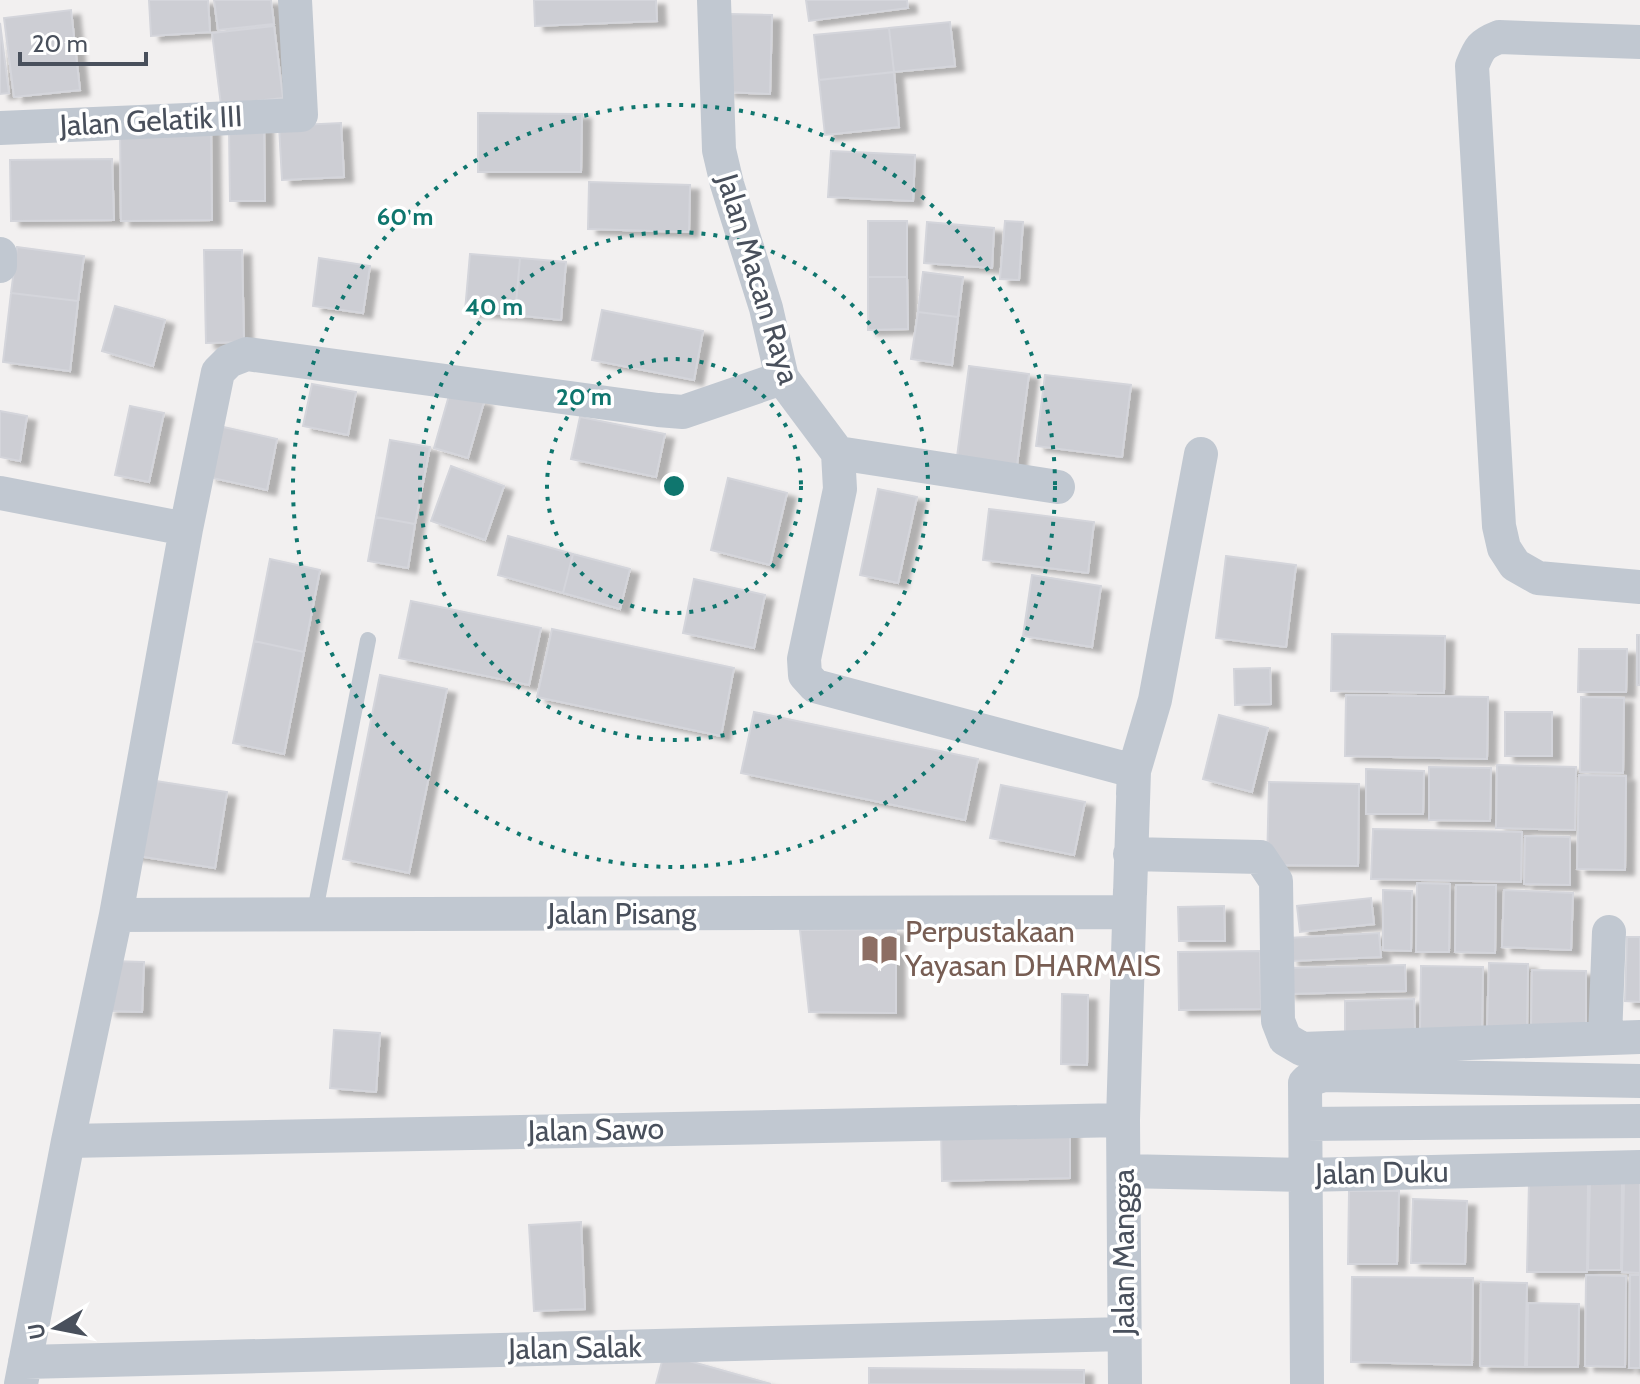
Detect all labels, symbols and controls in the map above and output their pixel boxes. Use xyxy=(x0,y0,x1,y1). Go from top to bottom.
scale bar xyxy=(20,16,146,66)
text: 20 m xyxy=(32,29,88,58)
street label: Jalan Gelatik III xyxy=(58,97,243,144)
street label: Jalan Macan Raya xyxy=(709,168,808,389)
text: 60 m xyxy=(377,202,433,231)
text: 40 m xyxy=(465,292,523,321)
text: 20 m xyxy=(556,382,612,411)
centre of rings xyxy=(660,472,688,500)
street label: Jalan Pisang xyxy=(547,895,697,932)
place label: Perpustakaan Yayasan DHARMAIS xyxy=(904,913,1161,984)
library icon: Perpustakaan Yayasan DHARMAIS xyxy=(860,930,898,968)
street label: Jalan Sawo xyxy=(526,1110,664,1149)
street label: Jalan Duku xyxy=(1314,1153,1449,1192)
street label: Jalan Mangga xyxy=(1105,1168,1142,1336)
north arrow xyxy=(16,1288,96,1368)
text: U xyxy=(22,1321,51,1342)
street label: Jalan Salak xyxy=(507,1328,643,1367)

